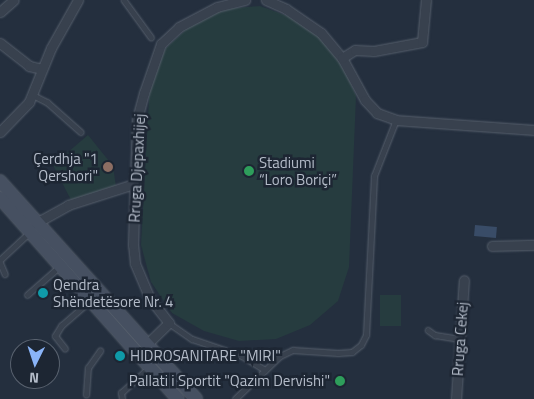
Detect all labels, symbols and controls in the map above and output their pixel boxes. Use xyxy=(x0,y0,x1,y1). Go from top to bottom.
street label: Rruga Djepaxhijej xyxy=(125,113,149,223)
place label: Çerdhja "1 Qershori" xyxy=(33,149,98,184)
place label: Stadiumi “Loro Boriçi” xyxy=(259,153,337,188)
marker: Çerdhja "1 Qershori" xyxy=(102,161,114,173)
marker: Stadiumi “Loro Boriçi” xyxy=(243,165,255,177)
place label: Qendra Shëndetësore Nr. 4 xyxy=(53,275,173,310)
marker: Qendra Shëndetësore Nr. 4 xyxy=(37,287,49,299)
street label: Rruga Cekej xyxy=(448,301,472,377)
north arrow xyxy=(10,339,60,389)
place label: HIDROSANITARE "MIRI" xyxy=(130,347,281,365)
marker: HIDROSANITARE "MIRI" xyxy=(114,350,126,362)
text: N xyxy=(28,368,40,389)
place label: Pallati i Sportit "Qazim Dervishi" xyxy=(129,372,330,390)
marker: Pallati i Sportit "Qazim Dervishi" xyxy=(334,375,346,387)

